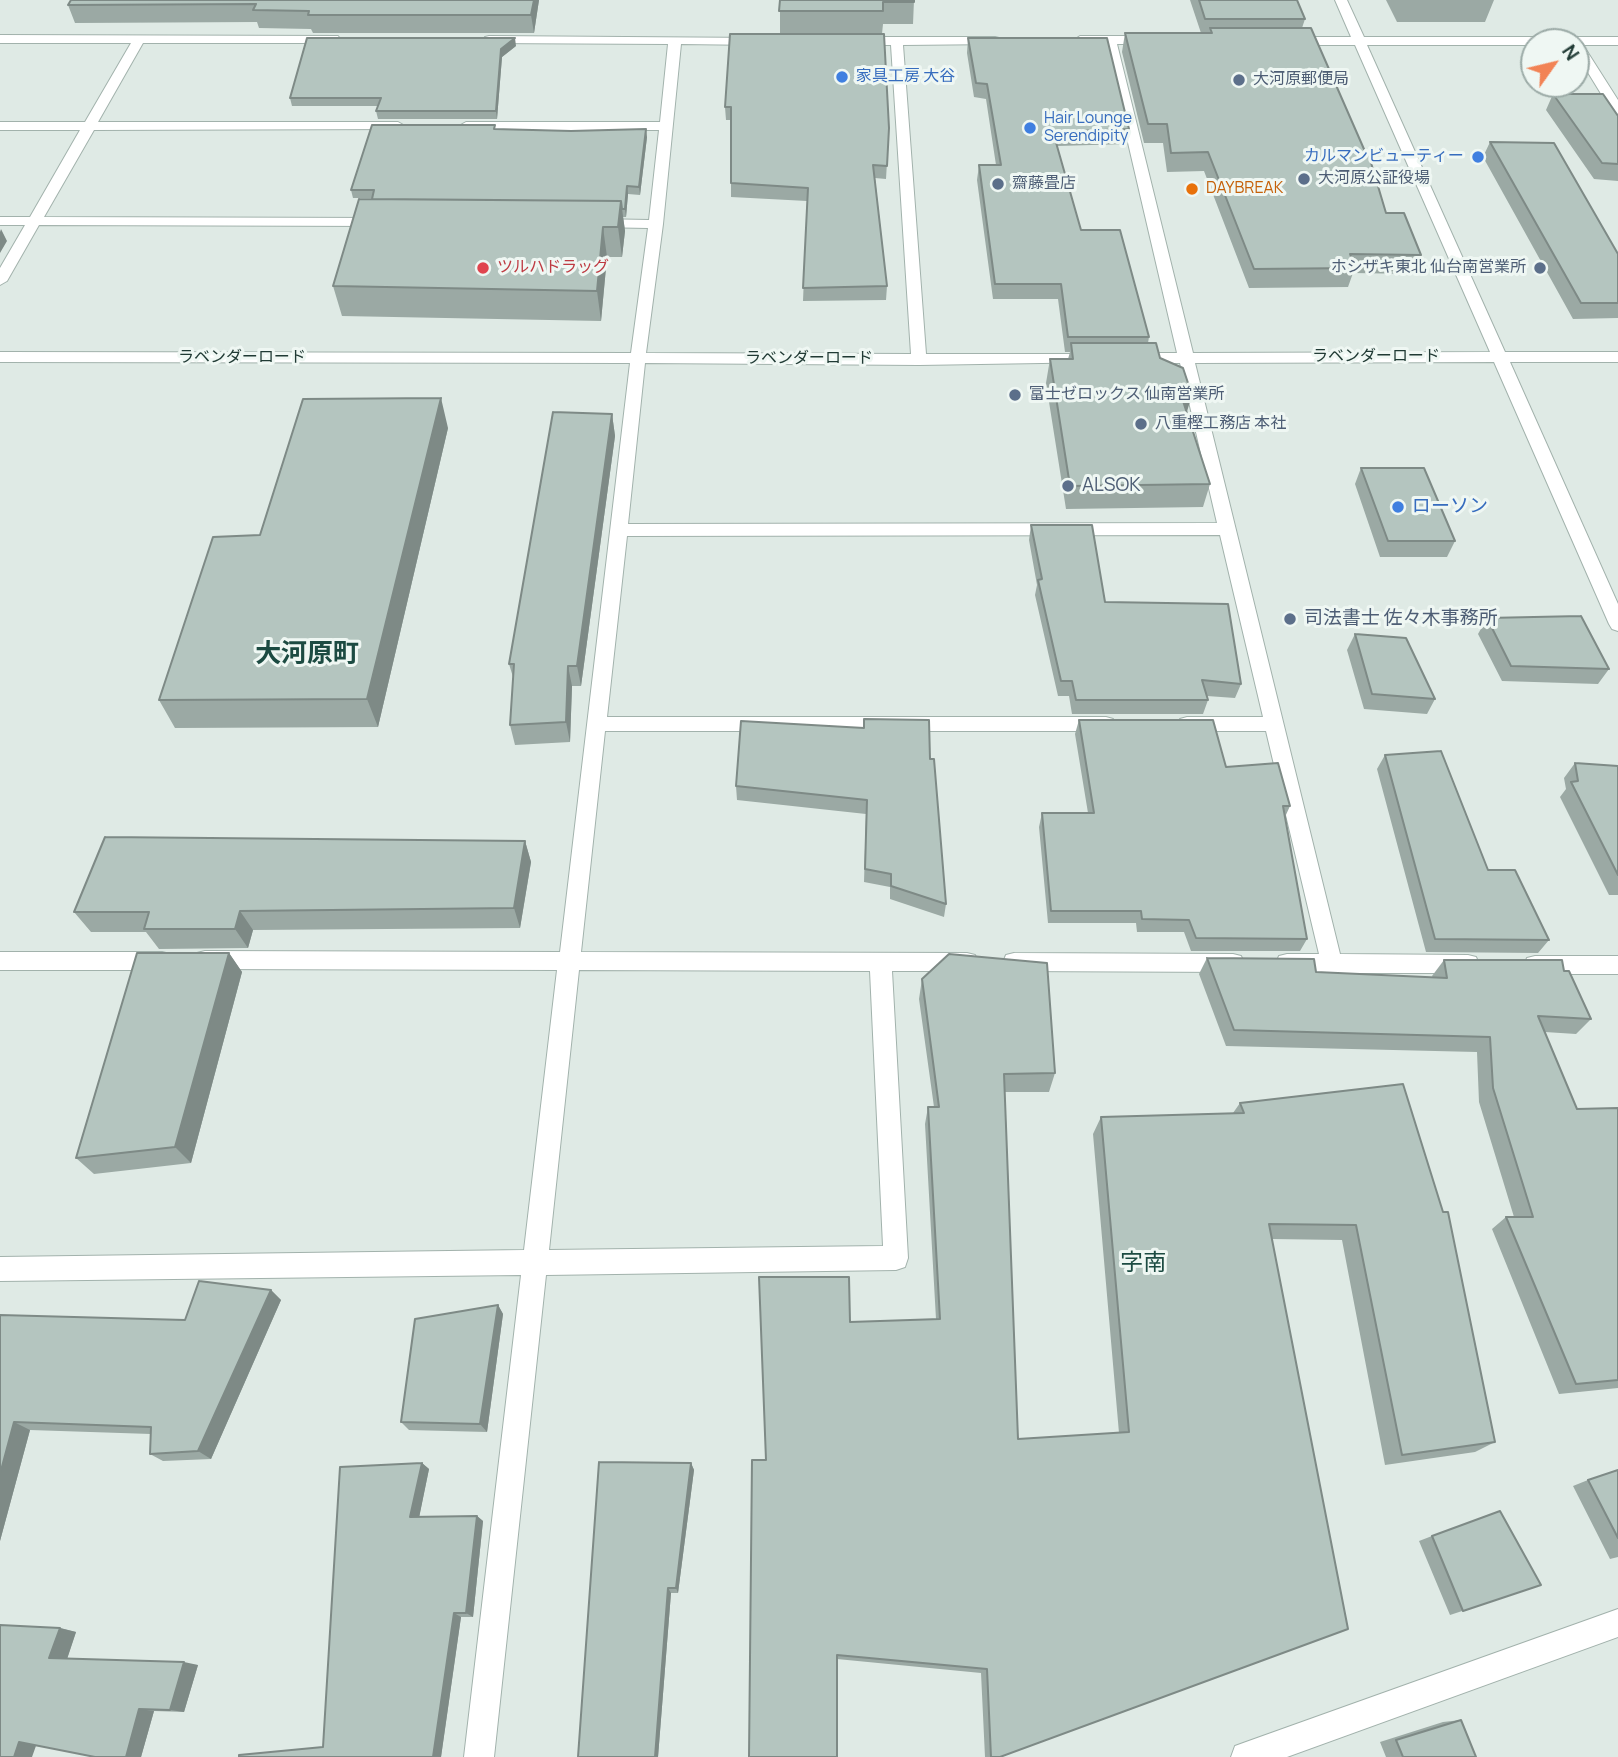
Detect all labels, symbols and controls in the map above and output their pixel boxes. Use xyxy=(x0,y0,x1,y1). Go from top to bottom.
north arrow xyxy=(1520,28,1590,98)
text: N xyxy=(1556,39,1585,65)
place label: 家具工房 大谷 xyxy=(856,67,955,87)
marker: 家具工房 大谷 xyxy=(834,69,850,85)
place label: 大河原郵便局 xyxy=(1253,70,1349,90)
marker: 大河原郵便局 xyxy=(1231,72,1247,88)
place label: Hair Lounge Serendipity xyxy=(1044,109,1132,147)
marker: Hair Lounge Serendipity xyxy=(1022,120,1038,136)
place label: カルマンビューティー xyxy=(1304,147,1464,167)
marker: カルマンビューティー xyxy=(1470,149,1486,165)
place label: 大河原公証役場 xyxy=(1318,169,1430,189)
marker: 大河原公証役場 xyxy=(1296,171,1312,187)
place label: 齋藤畳店 xyxy=(1012,174,1076,194)
marker: 齋藤畳店 xyxy=(990,176,1006,192)
place label: DAYBREAK xyxy=(1206,179,1283,199)
marker: DAYBREAK xyxy=(1184,181,1200,197)
place label: ツルハドラッグ xyxy=(497,258,609,278)
place label: ホシザキ東北 仙台南営業所 xyxy=(1331,258,1526,278)
marker: ツルハドラッグ xyxy=(475,260,491,276)
marker: ホシザキ東北 仙台南営業所 xyxy=(1532,260,1548,276)
street label: ラベンダーロード xyxy=(1312,347,1440,367)
street label: ラベンダーロード xyxy=(178,348,306,368)
street label: ラベンダーロード xyxy=(745,349,873,369)
place label: 富士ゼロックス 仙南営業所 xyxy=(1029,385,1224,405)
marker: 富士ゼロックス 仙南営業所 xyxy=(1007,387,1023,403)
place label: 八重樫工務店 本社 xyxy=(1155,414,1286,434)
marker: 八重樫工務店 本社 xyxy=(1133,416,1149,432)
place label: ALSOK xyxy=(1082,475,1140,497)
marker: ALSOK xyxy=(1060,478,1076,494)
place label: ローソン xyxy=(1412,496,1488,518)
marker: ローソン xyxy=(1390,499,1406,515)
place label: 司法書士 佐々木事務所 xyxy=(1304,608,1498,630)
marker: 司法書士 佐々木事務所 xyxy=(1282,611,1298,627)
district label: 大河原町 xyxy=(255,639,359,671)
district label: 字南 xyxy=(1120,1250,1166,1278)

